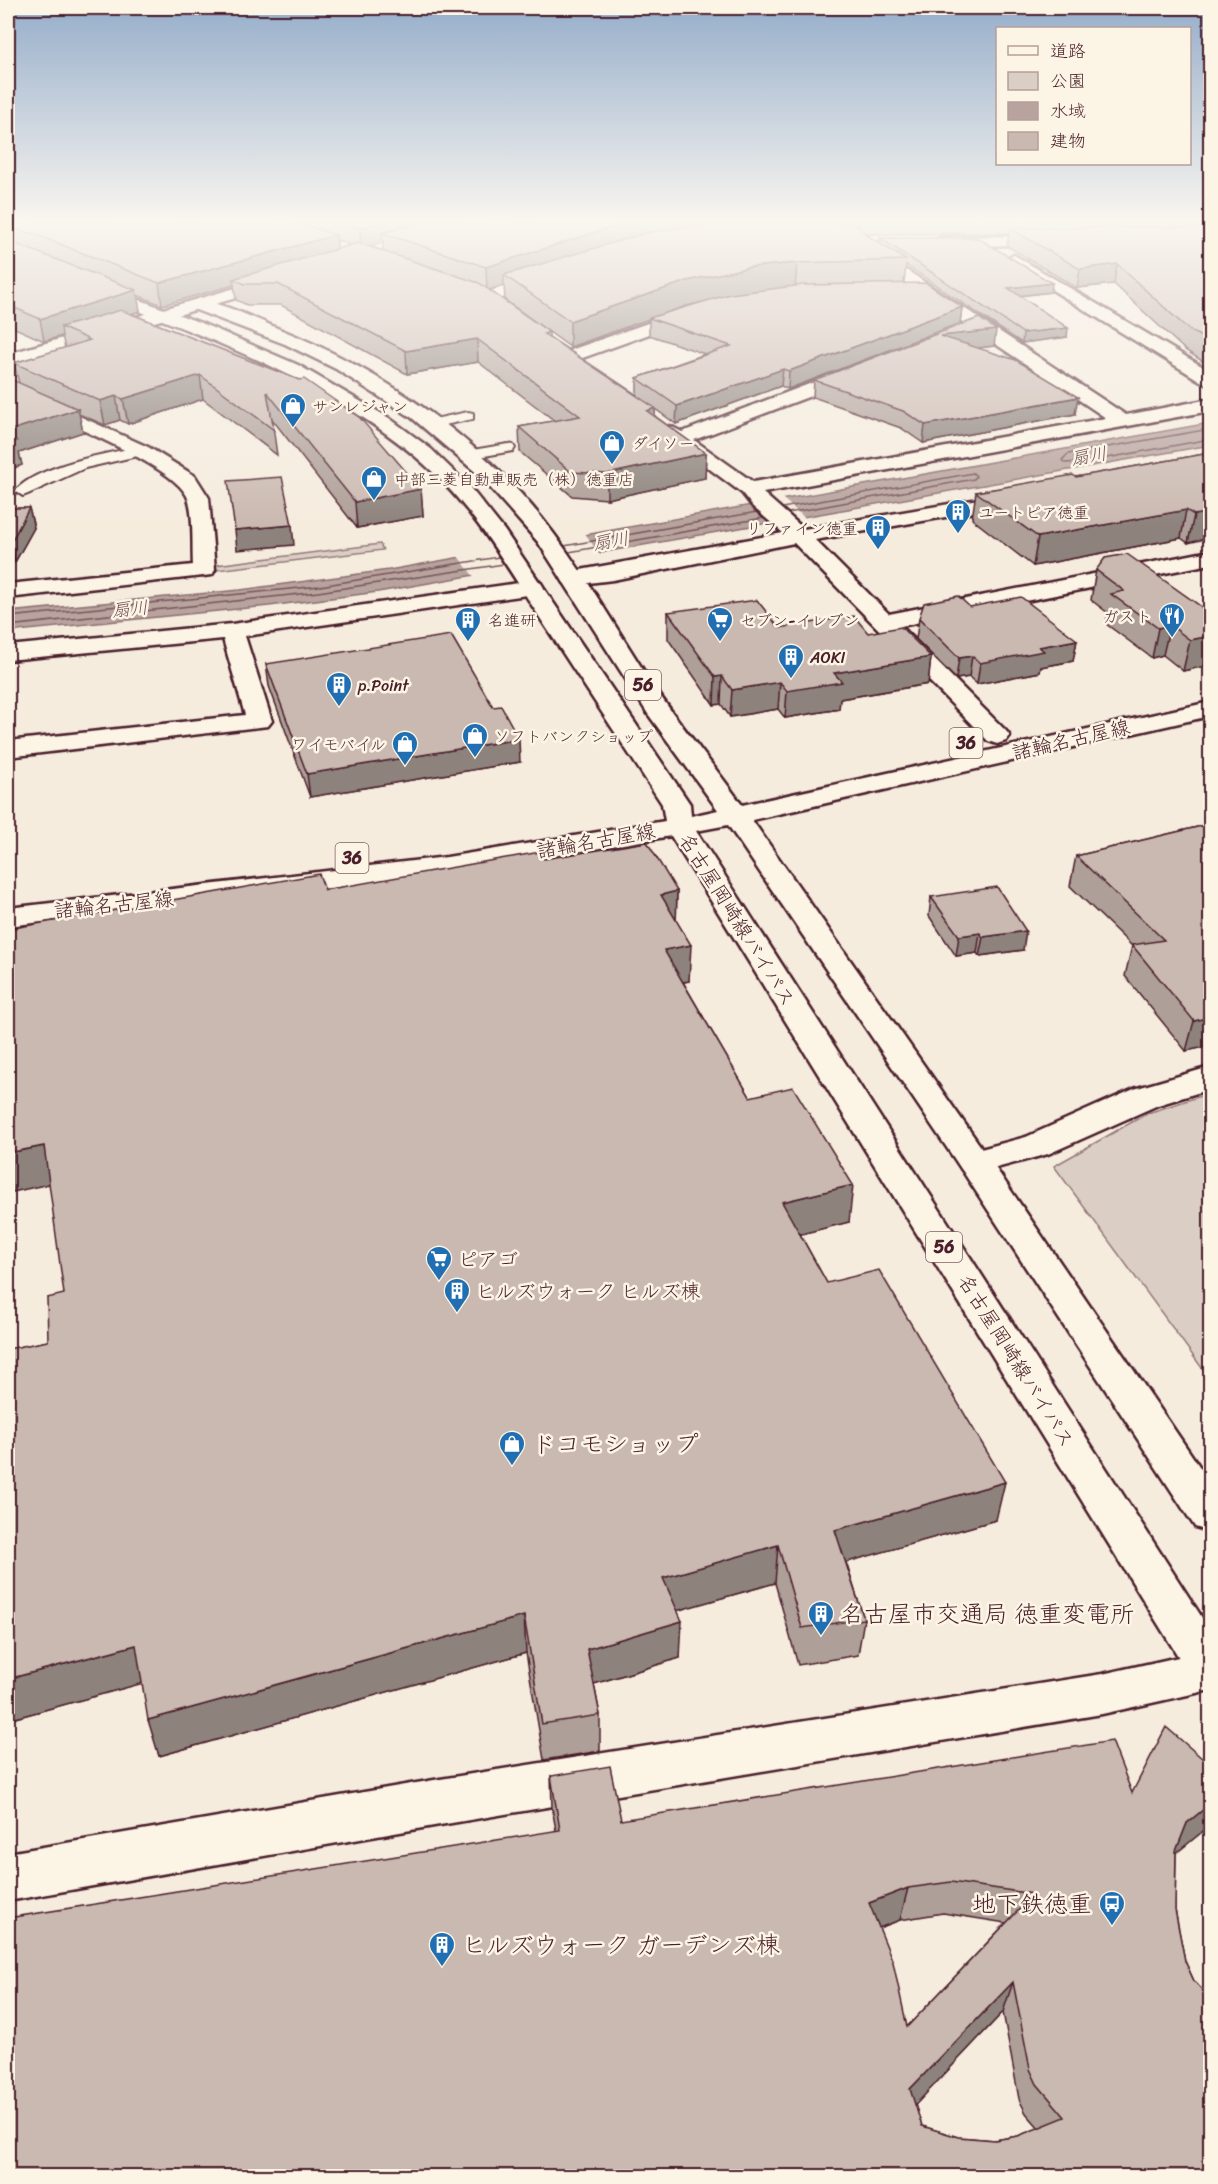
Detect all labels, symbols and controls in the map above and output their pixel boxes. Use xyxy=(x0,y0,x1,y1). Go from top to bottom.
legend xyxy=(996,27,1191,165)
text: 道路 xyxy=(1050,35,1086,67)
text: 公園 xyxy=(1050,65,1086,97)
text: 水域 xyxy=(1050,95,1086,127)
text: 建物 xyxy=(1050,125,1086,157)
shop icon: サンレジャン xyxy=(278,391,308,429)
place label: サンレジャン xyxy=(312,392,408,421)
shop icon: ダイソー xyxy=(597,428,627,466)
place label: ダイソー xyxy=(632,429,694,458)
water label: 扇川 xyxy=(1068,437,1110,475)
shop icon: 中部三菱自動車販売（株）徳重店 xyxy=(359,464,389,502)
place label: 中部三菱自動車販売（株）徳重店 xyxy=(394,465,634,494)
building icon: ユートピア徳重 xyxy=(943,497,973,535)
place label: ユートピア徳重 xyxy=(978,498,1089,527)
building icon: リファイン徳重 xyxy=(863,513,893,551)
place label: リファイン徳重 xyxy=(746,514,858,543)
water label: 扇川 xyxy=(590,522,632,560)
water label: 扇川 xyxy=(110,591,150,627)
restaurant icon: ガスト xyxy=(1157,601,1187,639)
place label: ガスト xyxy=(1102,602,1152,631)
building icon: 名進研 xyxy=(453,605,483,643)
supermarket icon: セブン-イレブン xyxy=(705,605,735,643)
place label: 名進研 xyxy=(488,606,536,635)
place label: セブン-イレブン xyxy=(740,606,859,635)
building icon: AOKI xyxy=(776,642,806,680)
place label: AOKI xyxy=(809,643,846,672)
building icon: p.Point xyxy=(324,670,354,708)
road number: 56 xyxy=(625,670,661,700)
place label: p.Point xyxy=(357,671,409,700)
street label: 諸輪名古屋線 xyxy=(1009,709,1133,771)
shop icon: ソフトバンクショップ xyxy=(460,721,490,759)
place label: ソフトバンクショップ xyxy=(494,722,653,751)
road number: 36 xyxy=(950,728,982,758)
shop icon: ワイモバイル xyxy=(390,729,420,767)
place label: ワイモバイル xyxy=(291,730,386,759)
street label: 諸輪名古屋線 xyxy=(534,813,658,869)
street label: 名古屋岡崎線バイパス xyxy=(669,826,805,1014)
road number: 36 xyxy=(336,843,368,873)
street label: 諸輪名古屋線 xyxy=(52,881,176,929)
road number: 56 xyxy=(926,1232,962,1262)
place label: ピアゴ xyxy=(458,1242,518,1277)
supermarket icon: ピアゴ xyxy=(424,1244,454,1282)
street label: 名古屋岡崎線バイパス xyxy=(948,1267,1084,1455)
place label: ヒルズウォーク ヒルズ棟 xyxy=(476,1274,700,1309)
building icon: ヒルズウォーク ヒルズ棟 xyxy=(442,1276,472,1314)
place label: ドコモショップ xyxy=(532,1423,699,1465)
shop icon: ドコモショップ xyxy=(497,1429,527,1467)
place label: 名古屋市交通局 徳重変電所 xyxy=(840,1593,1134,1635)
building icon: 名古屋市交通局 徳重変電所 xyxy=(806,1599,836,1637)
place label: 地下鉄徳重 xyxy=(972,1883,1092,1925)
bus stop icon: 地下鉄徳重 xyxy=(1097,1889,1127,1927)
place label: ヒルズウォーク ガーデンズ棟 xyxy=(462,1924,780,1966)
building icon: ヒルズウォーク ガーデンズ棟 xyxy=(427,1930,457,1968)

